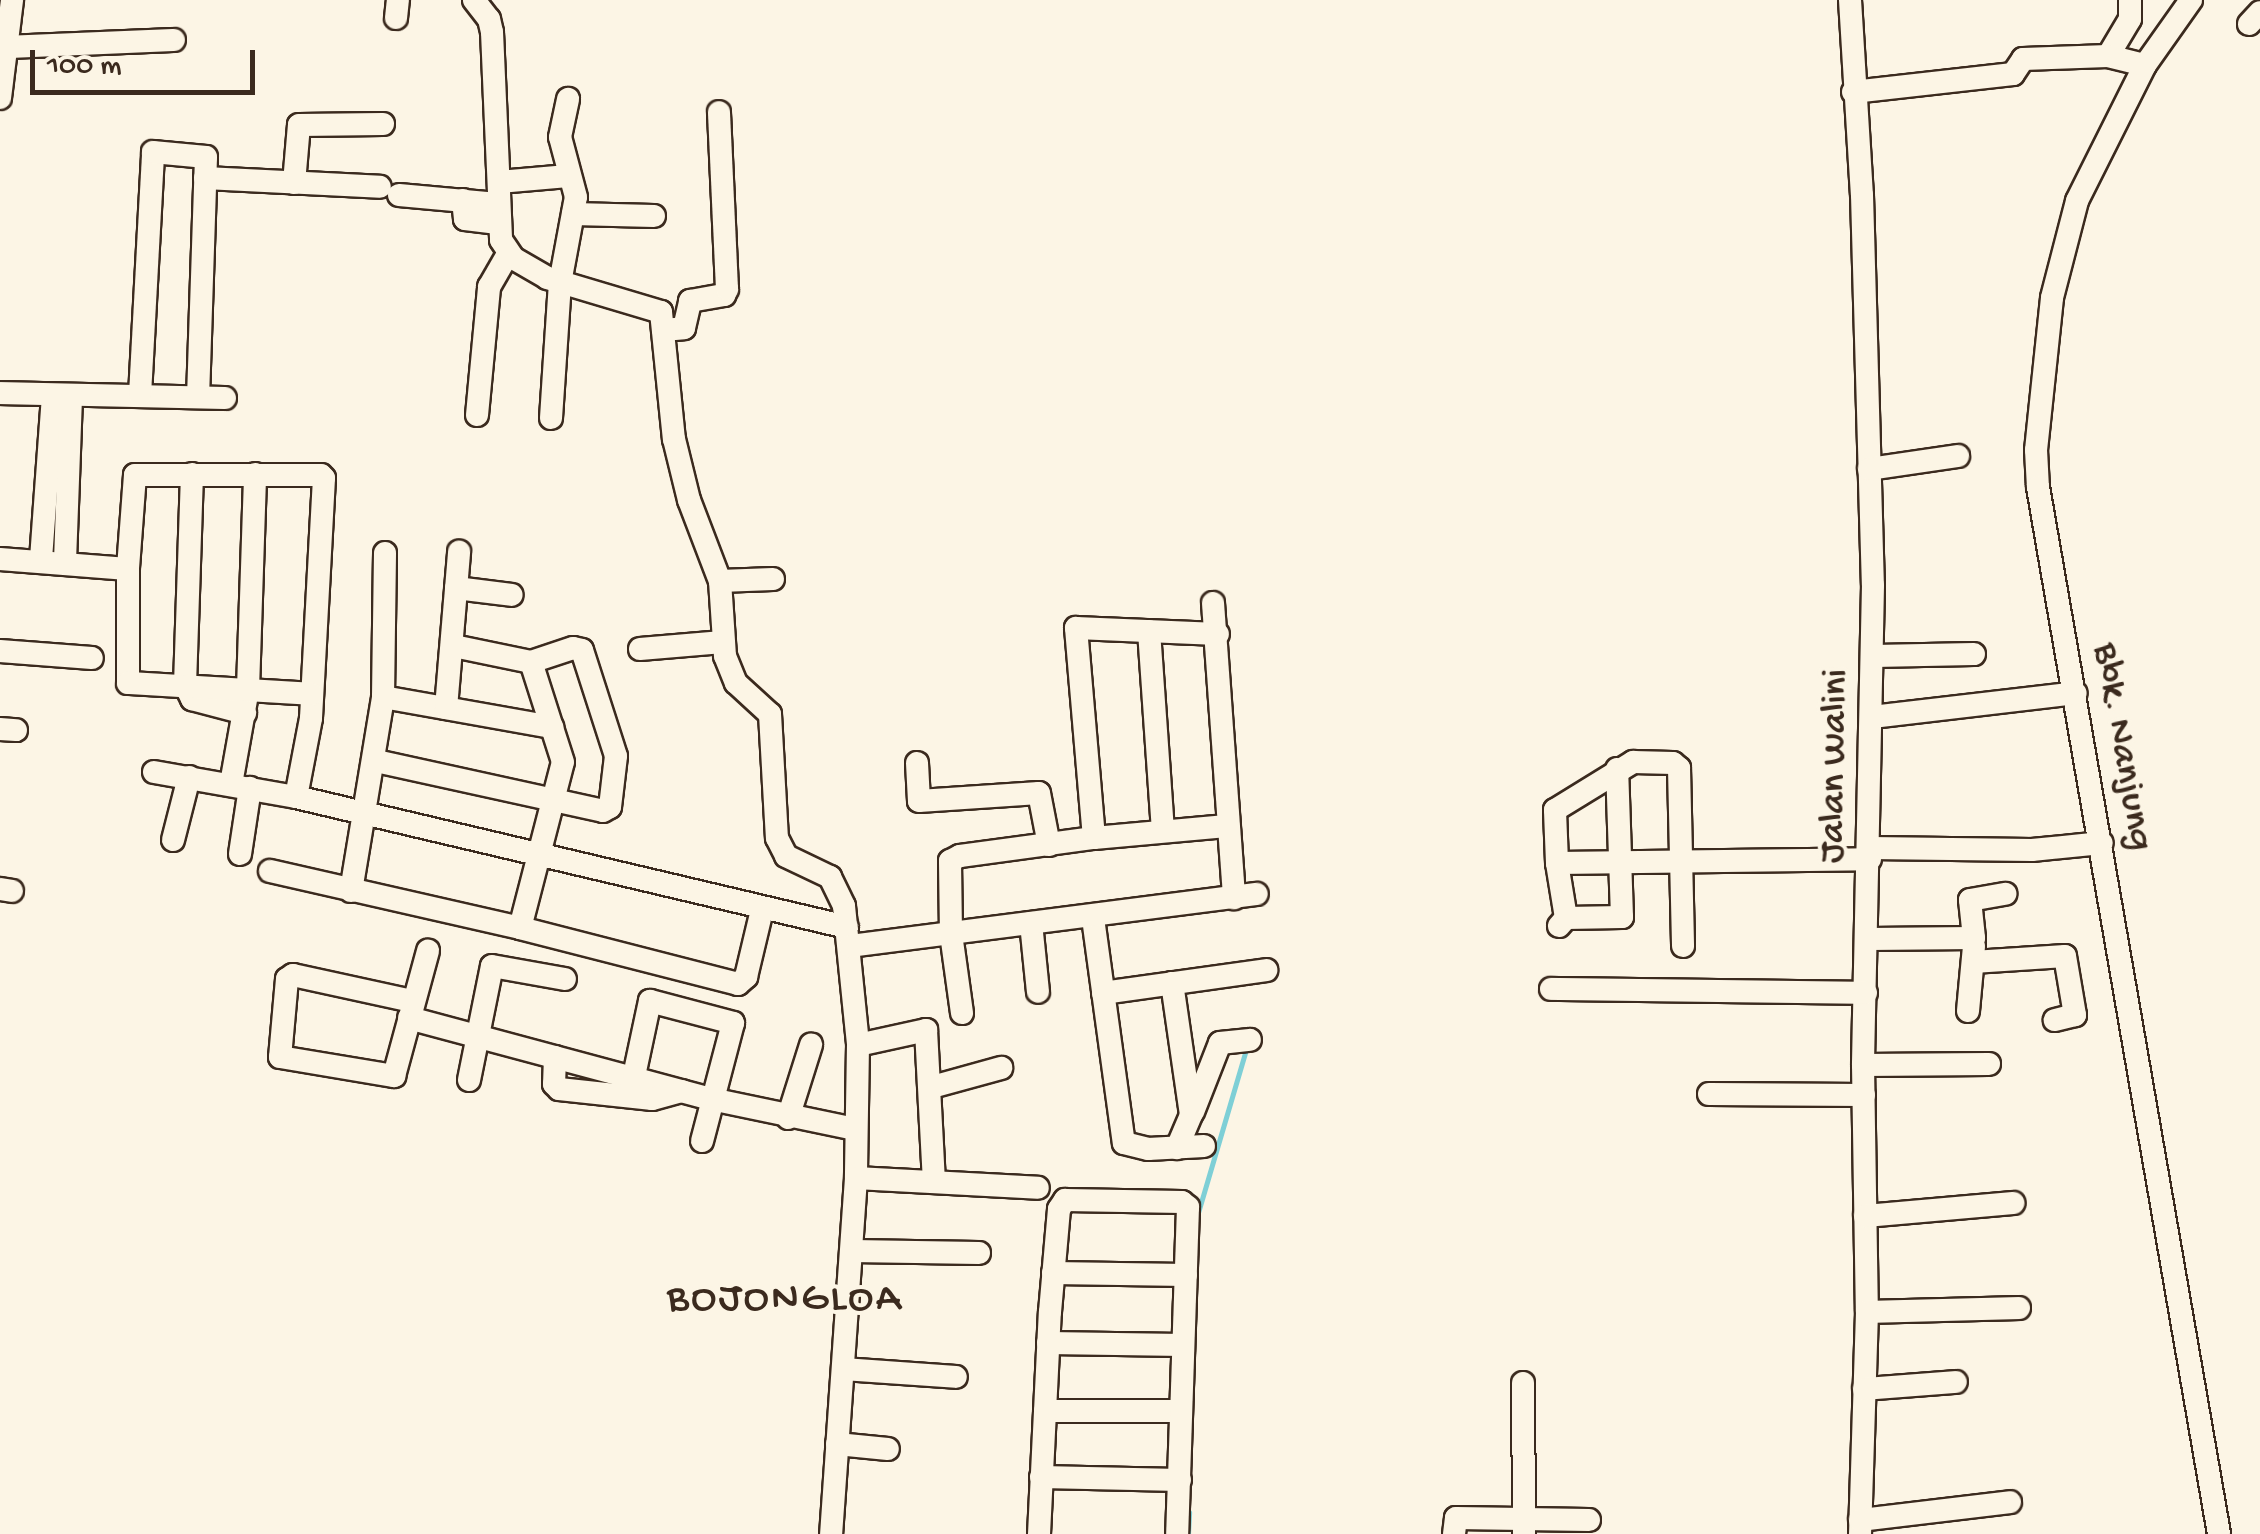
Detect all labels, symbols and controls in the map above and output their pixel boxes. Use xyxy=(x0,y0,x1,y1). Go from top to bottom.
scale bar xyxy=(35,30,260,92)
text: 100 m xyxy=(47,50,122,85)
street label: Bbk. Nanjung xyxy=(2080,640,2162,854)
street label: Jalan Walini xyxy=(1812,669,1860,863)
district label: BOJONGLOA xyxy=(667,1276,903,1326)

